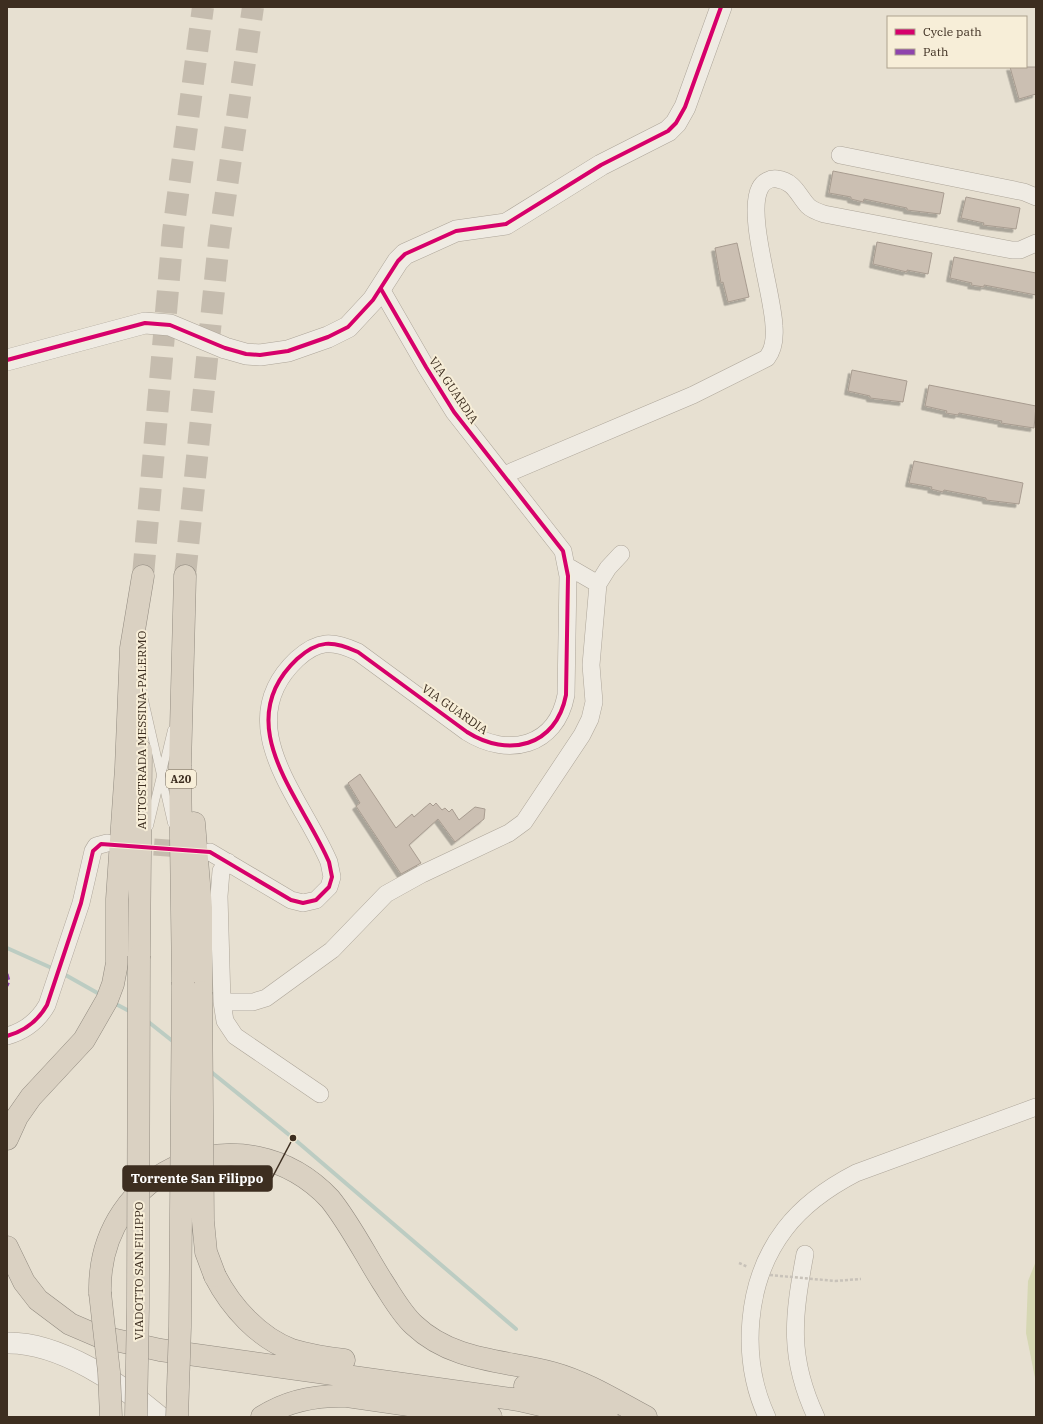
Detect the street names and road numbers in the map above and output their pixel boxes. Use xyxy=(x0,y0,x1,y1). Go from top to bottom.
street label: VIA GUARDIA xyxy=(426,354,482,427)
street label: AUTOSTRADA MESSINA-PALERMO xyxy=(134,631,149,829)
street label: VIA GUARDIA xyxy=(419,681,492,738)
road number: A20 xyxy=(166,770,196,788)
street label: VIADOTTO SAN FILIPPO xyxy=(131,1202,146,1340)

